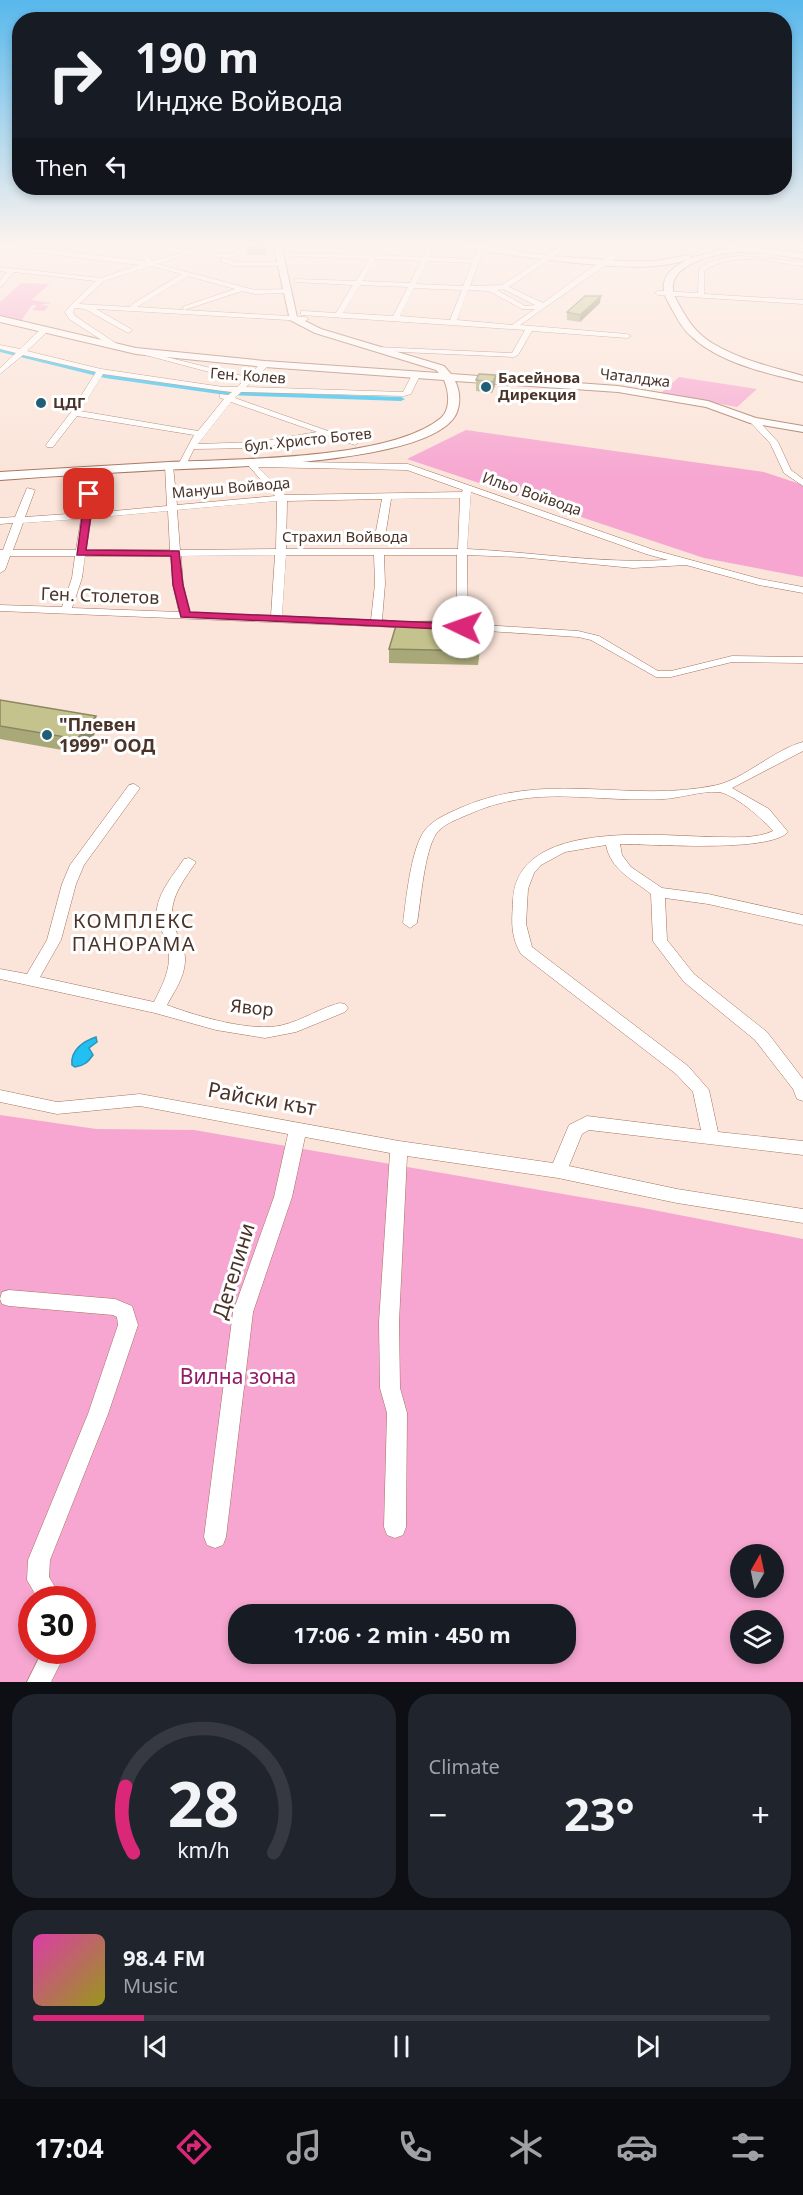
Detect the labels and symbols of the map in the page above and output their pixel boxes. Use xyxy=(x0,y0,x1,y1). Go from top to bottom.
street label: Ген. Колев xyxy=(209,362,287,388)
street label: Чаталджа xyxy=(599,363,672,391)
place label: Басейнова Дирекция xyxy=(498,367,580,404)
marker: Басейнова Дирекция xyxy=(479,380,493,394)
place label: ЦДГ xyxy=(53,392,85,412)
marker: ЦДГ xyxy=(34,396,48,410)
street label: бул. Христо Ботев xyxy=(243,422,373,456)
street label: Ильо Войвода xyxy=(480,467,585,519)
pin xyxy=(63,468,114,519)
street label: Мануш Войвода xyxy=(171,472,291,502)
street label: Страхил Войвода xyxy=(282,526,408,546)
street label: Ген. Столетов xyxy=(40,581,160,609)
position arrow xyxy=(431,595,495,659)
place label: "Плевен 1999" ООД xyxy=(59,712,155,757)
marker: "Плевен 1999" ООД xyxy=(40,728,54,742)
district label: КОМПЛЕКС ПАНОРАМА xyxy=(72,907,196,957)
street label: Явор xyxy=(229,993,275,1021)
street label: Райски кът xyxy=(206,1075,319,1121)
street label: Детелини xyxy=(205,1219,261,1322)
park label: Вилна зона xyxy=(180,1362,296,1390)
north arrow xyxy=(730,1544,784,1598)
speed limit sign: 30 xyxy=(18,1586,96,1664)

